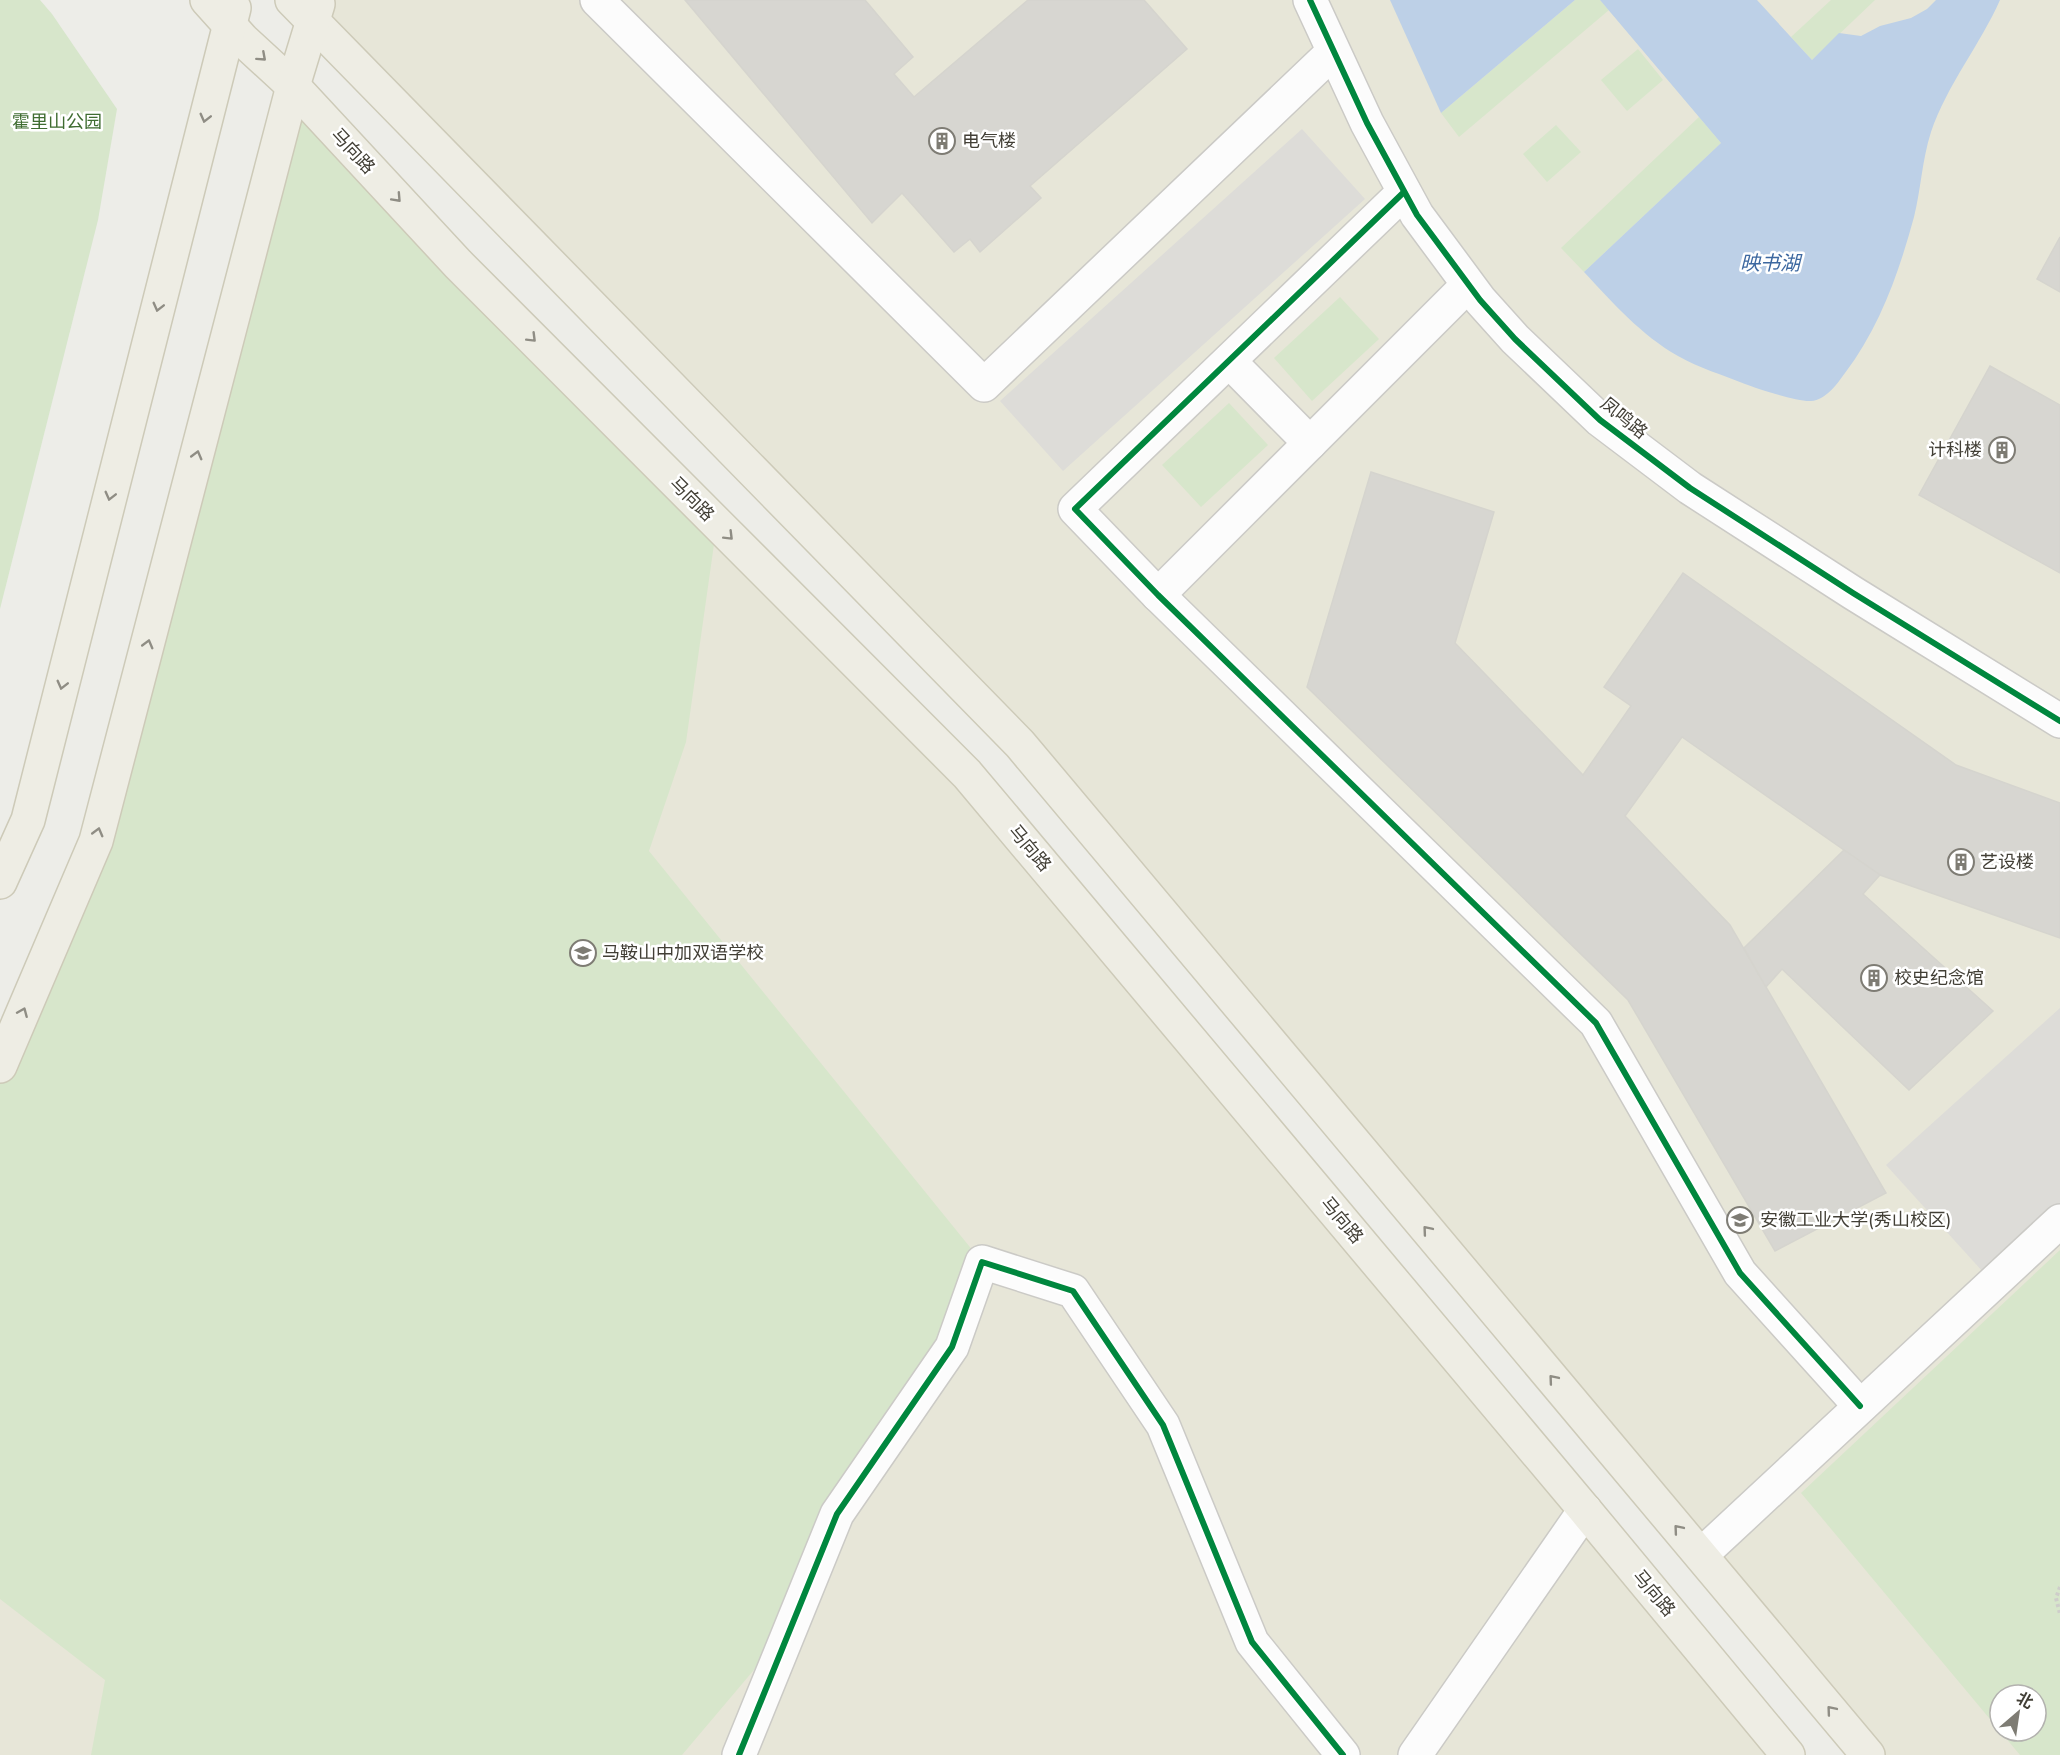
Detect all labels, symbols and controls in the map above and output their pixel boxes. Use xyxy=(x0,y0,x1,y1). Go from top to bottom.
one-way arrow xyxy=(255,50,266,61)
park label: 霍里山公园 xyxy=(12,110,102,134)
one-way arrow xyxy=(200,112,213,122)
street label: 马向路 xyxy=(326,123,380,179)
building icon: 电气楼 xyxy=(927,126,957,156)
place label: 电气楼 xyxy=(962,129,1016,153)
one-way arrow xyxy=(390,191,401,202)
water label: 映书湖 xyxy=(1740,250,1803,277)
one-way arrow xyxy=(152,302,165,312)
one-way arrow xyxy=(525,331,536,342)
street label: 凤鸣路 xyxy=(1595,392,1653,444)
building icon: 计科楼 xyxy=(1987,435,2017,465)
place label: 计科楼 xyxy=(1928,438,1982,462)
one-way arrow xyxy=(189,450,202,460)
street label: 马向路 xyxy=(664,471,720,527)
one-way arrow xyxy=(104,491,117,501)
one-way arrow xyxy=(722,528,733,539)
one-way arrow xyxy=(140,639,153,649)
one-way arrow xyxy=(56,680,69,690)
street label: 马向路 xyxy=(1003,820,1057,876)
one-way arrow xyxy=(91,827,103,838)
building icon: 艺设楼 xyxy=(1946,847,1976,877)
place label: 艺设楼 xyxy=(1980,850,2034,874)
school or university icon: 马鞍山中加双语学校 xyxy=(568,938,598,968)
place label: 马鞍山中加双语学校 xyxy=(602,941,764,965)
building icon: 校史纪念馆 xyxy=(1859,963,1889,993)
place label: 校史纪念馆 xyxy=(1894,966,1984,990)
one-way arrow xyxy=(16,1008,28,1019)
street label: 马向路 xyxy=(1315,1192,1369,1248)
school or university icon: 安徽工业大学(秀山校区) xyxy=(1725,1205,1755,1235)
place label: 安徽工业大学(秀山校区) xyxy=(1760,1208,1951,1232)
one-way arrow xyxy=(1424,1226,1435,1237)
one-way arrow xyxy=(1549,1375,1560,1386)
one-way arrow xyxy=(1675,1525,1686,1536)
street label: 马向路 xyxy=(1627,1565,1681,1621)
north arrow xyxy=(1988,1683,2048,1743)
text: 北 xyxy=(2012,1687,2037,1714)
one-way arrow xyxy=(1827,1706,1838,1717)

